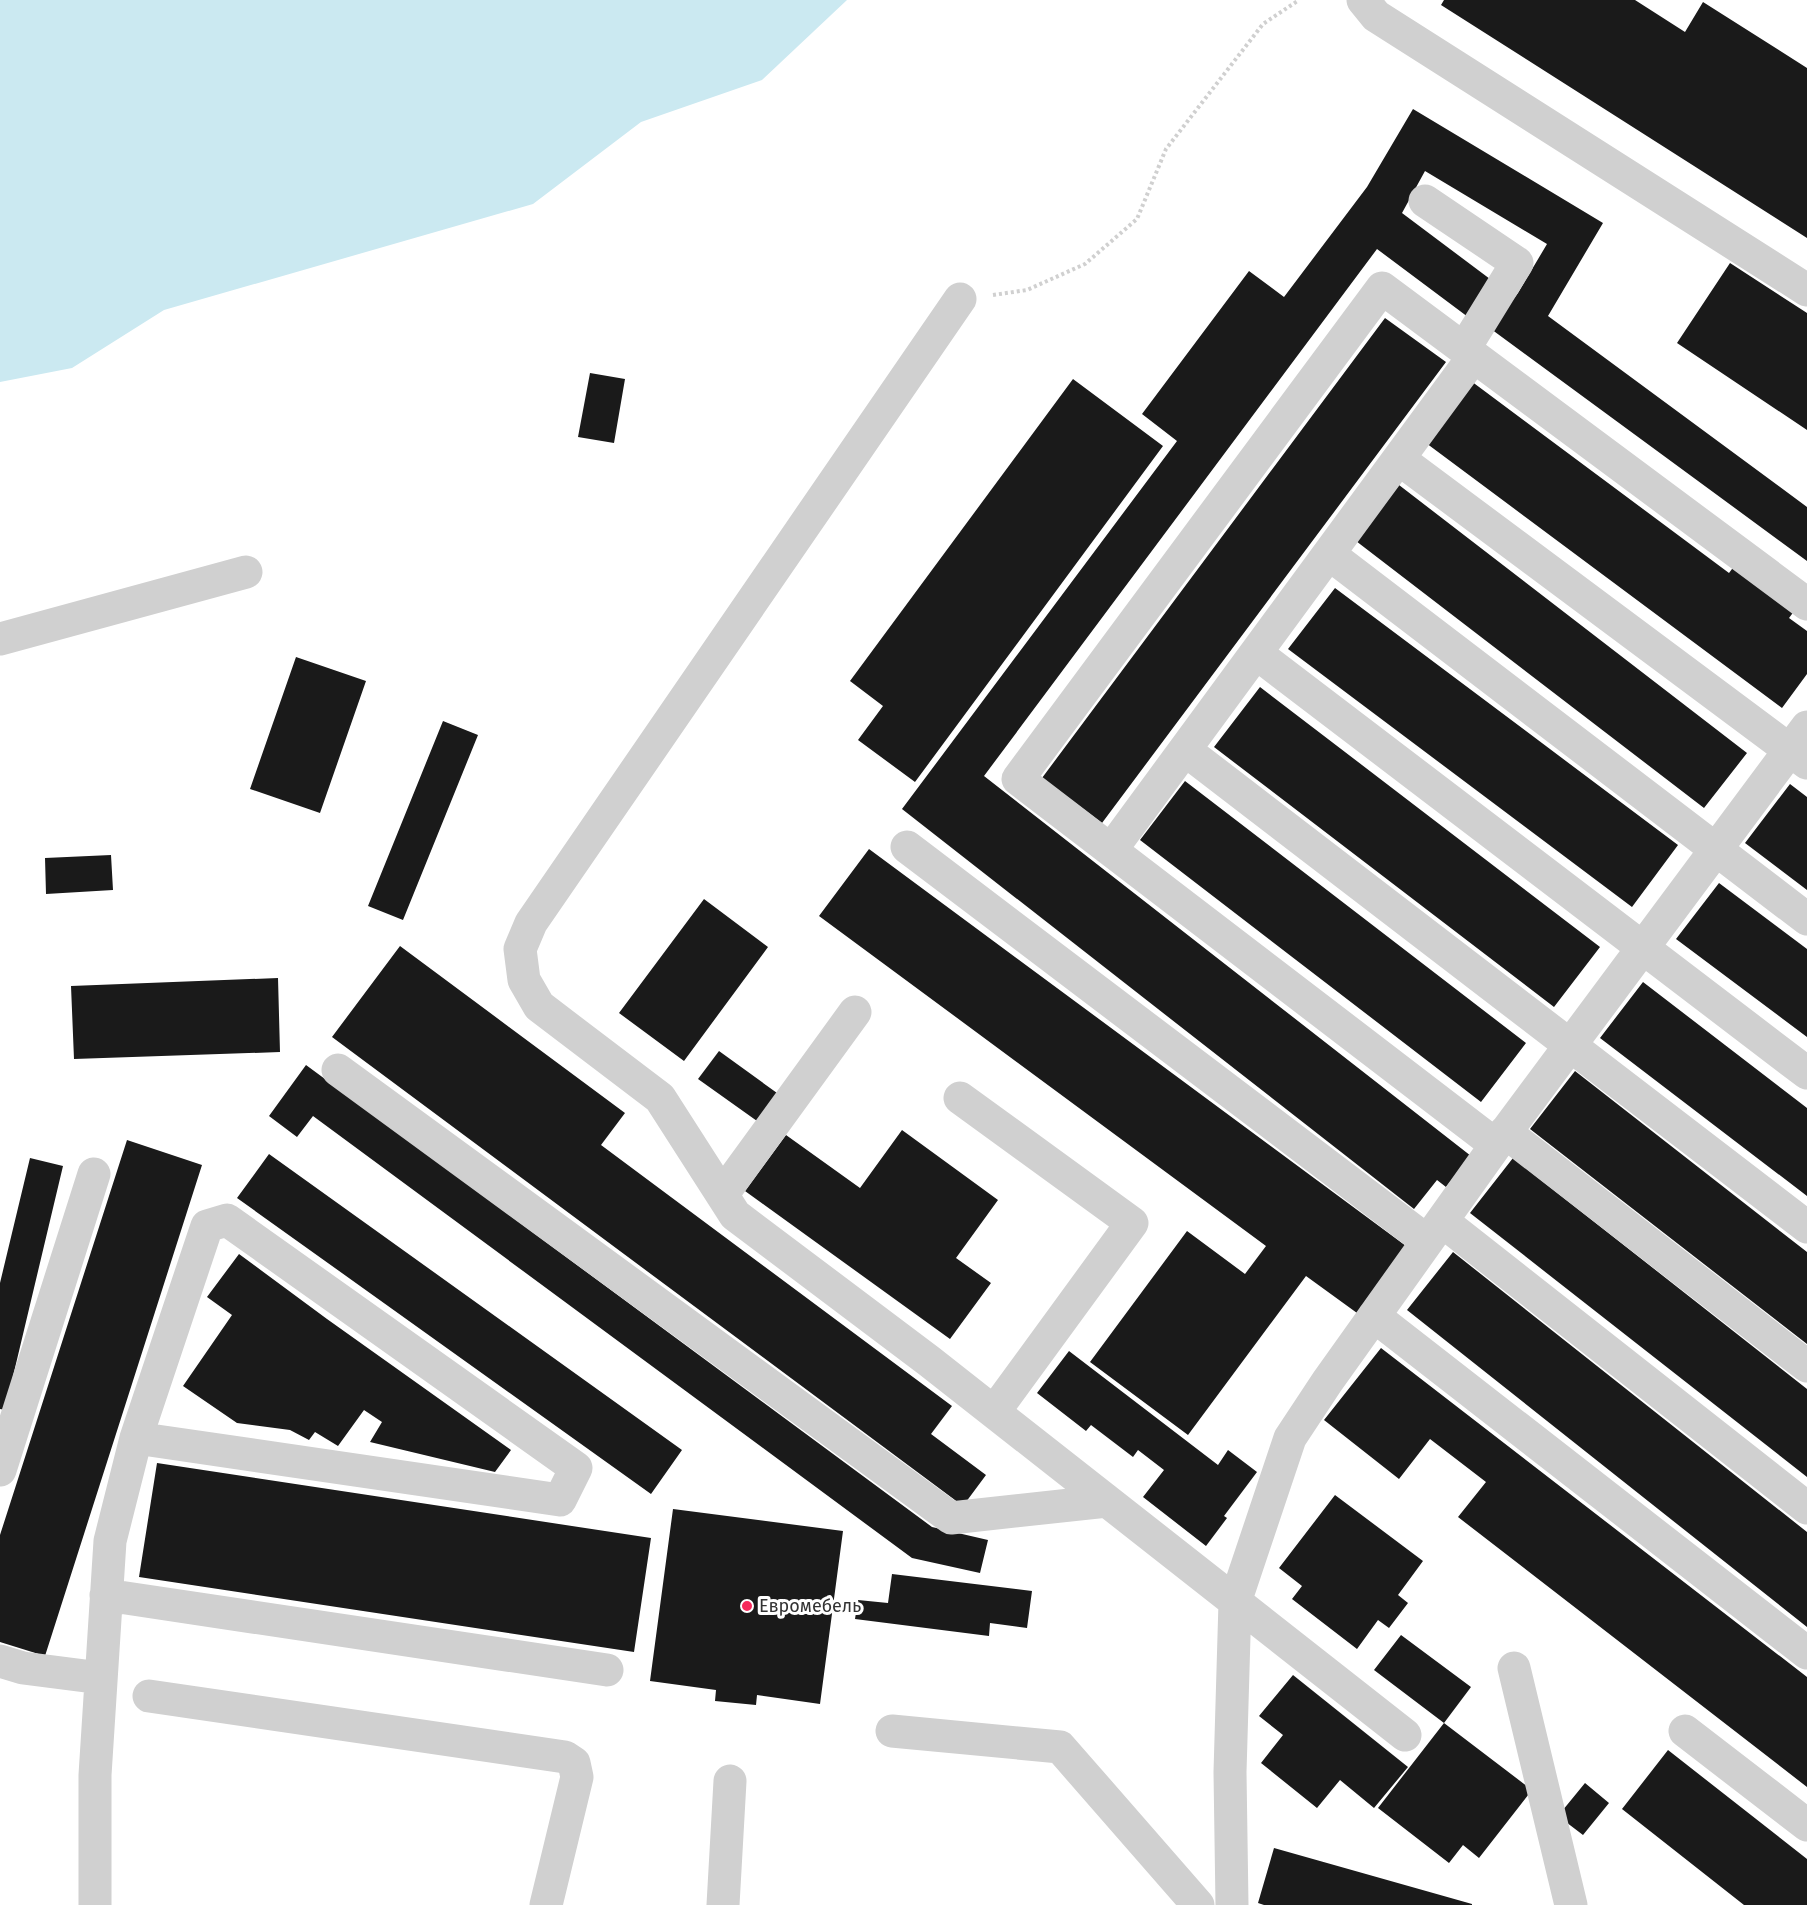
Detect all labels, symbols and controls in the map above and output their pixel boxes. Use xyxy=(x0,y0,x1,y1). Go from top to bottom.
place label: Евромебель xyxy=(759,1595,861,1617)
marker: Евромебель xyxy=(740,1599,754,1613)

